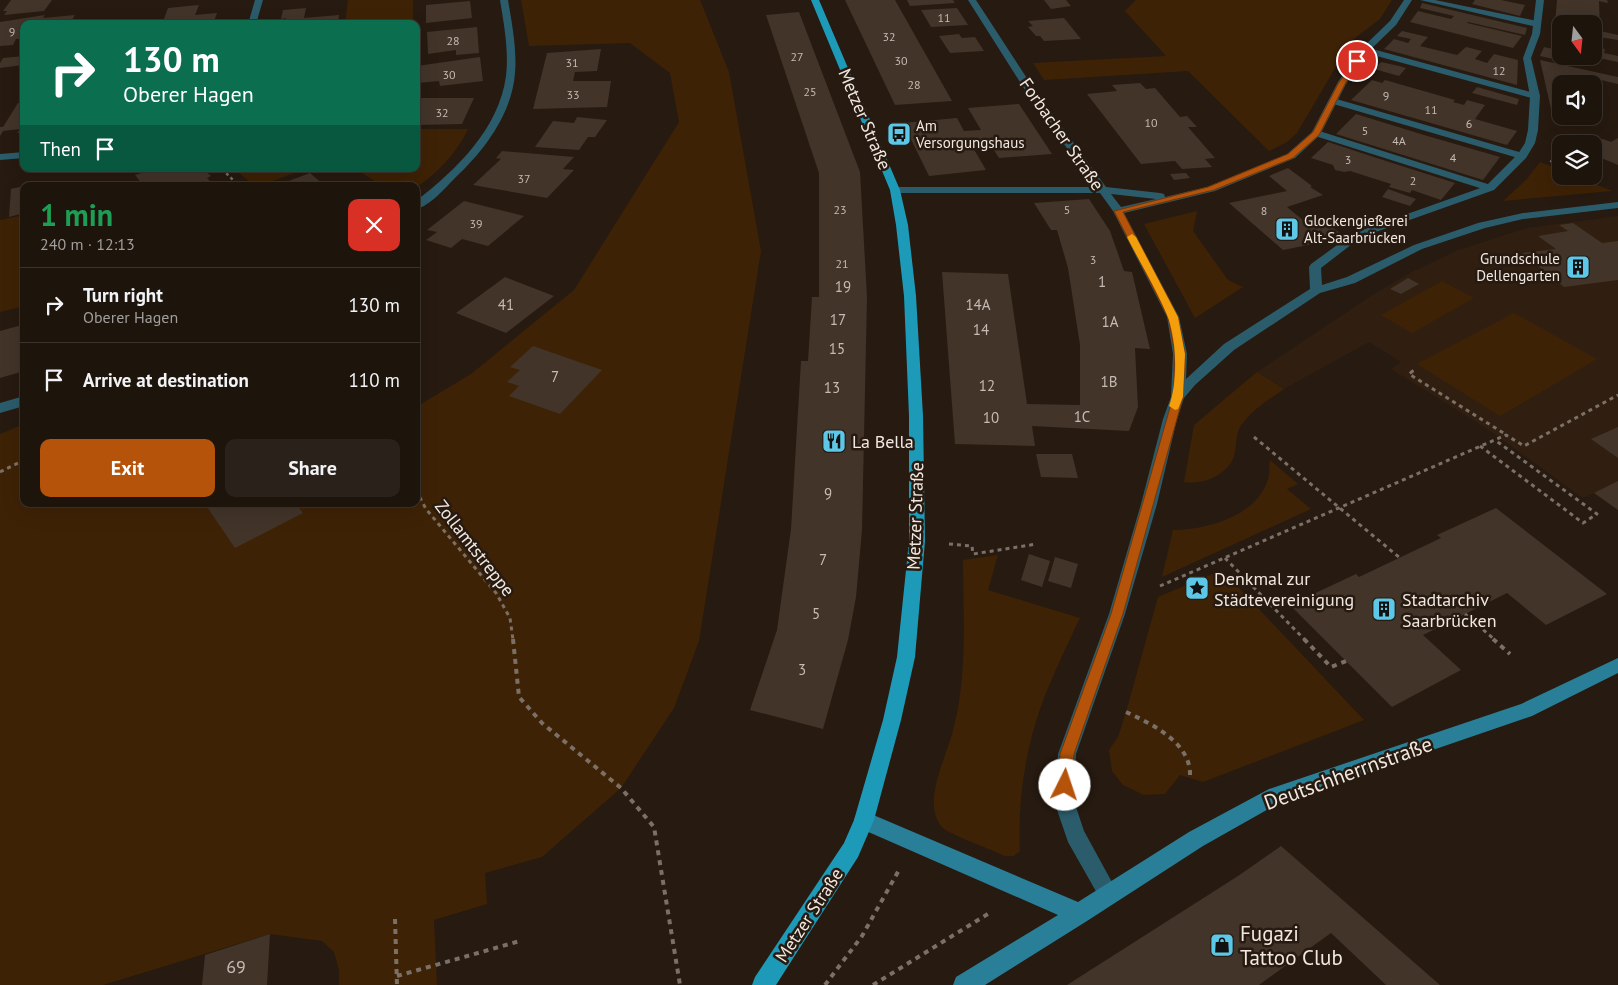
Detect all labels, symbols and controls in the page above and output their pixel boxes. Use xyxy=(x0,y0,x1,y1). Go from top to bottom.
house number: 11 xyxy=(937,10,951,25)
north arrow xyxy=(1552,15,1602,65)
map controls xyxy=(1552,15,1602,185)
house number: 9 xyxy=(9,24,15,39)
house number: 32 xyxy=(882,29,896,44)
house number: 28 xyxy=(446,33,460,48)
text: 130 m xyxy=(123,36,220,82)
icon: right xyxy=(40,40,105,105)
pin xyxy=(1336,40,1378,82)
icon: arrive xyxy=(1343,47,1371,75)
house number: 27 xyxy=(790,49,804,64)
house number: 30 xyxy=(894,53,908,68)
house number: 31 xyxy=(565,55,579,70)
house number: 12 xyxy=(1492,63,1506,78)
street label: Metzer Straße xyxy=(833,65,897,173)
house number: 30 xyxy=(442,67,456,82)
street label: Forbacher Straße xyxy=(1015,73,1109,195)
button: sound xyxy=(1552,75,1602,125)
house number: 28 xyxy=(907,77,921,92)
text: Oberer Hagen xyxy=(123,80,254,108)
house number: 25 xyxy=(803,84,817,99)
house number: 33 xyxy=(566,87,580,102)
house number: 9 xyxy=(1383,88,1389,103)
house number: 11 xyxy=(1424,102,1438,117)
house number: 32 xyxy=(435,105,449,120)
house number: 10 xyxy=(1144,115,1158,130)
place label: Am Versorgungshaus xyxy=(915,116,1025,152)
house number: 6 xyxy=(1466,116,1472,131)
bus stop icon: Am Versorgungshaus xyxy=(886,121,912,147)
house number: 5 xyxy=(1362,123,1368,138)
house number: 4A xyxy=(1392,133,1406,148)
icon: arrive xyxy=(91,135,119,163)
button: layers xyxy=(1552,135,1602,185)
text: Then xyxy=(40,137,81,161)
house number: 4 xyxy=(1450,150,1457,165)
house number: 3 xyxy=(1345,152,1351,167)
house number: 37 xyxy=(517,171,531,186)
house number: 2 xyxy=(1410,173,1416,188)
text: 1 min xyxy=(40,195,113,234)
button: close xyxy=(348,199,400,251)
house number: 23 xyxy=(833,202,847,217)
house number: 5 xyxy=(1064,202,1070,217)
house number: 8 xyxy=(1261,203,1267,218)
place label: Glockengießerei Alt-Saarbrücken xyxy=(1304,211,1408,247)
house number: 39 xyxy=(469,216,483,231)
building icon: Glockengießerei Alt-Saarbrücken xyxy=(1274,216,1300,242)
text: 240 m · 12:13 xyxy=(40,234,135,254)
place label: Grundschule Dellengarten xyxy=(1476,249,1560,285)
house number: 3 xyxy=(1090,252,1096,267)
building icon: Grundschule Dellengarten xyxy=(1565,254,1591,280)
house number: 21 xyxy=(835,256,849,271)
house number: 1 xyxy=(1098,272,1106,291)
house number: 19 xyxy=(835,277,851,296)
text: Turn right xyxy=(83,283,163,307)
icon: right xyxy=(40,291,68,319)
text: 130 m xyxy=(348,293,400,317)
house number: 41 xyxy=(498,295,514,314)
house number: 14A xyxy=(965,295,991,314)
text: Oberer Hagen xyxy=(83,307,178,327)
house number: 17 xyxy=(830,310,846,329)
house number: 1A xyxy=(1102,312,1119,331)
house number: 14 xyxy=(973,320,989,339)
house number: 15 xyxy=(829,339,845,358)
icon: arrive xyxy=(40,366,68,394)
house number: 7 xyxy=(551,367,559,386)
text: Arrive at destination xyxy=(83,368,249,392)
text: 110 m xyxy=(348,368,400,392)
house number: 1B xyxy=(1101,372,1117,391)
house number: 12 xyxy=(979,376,995,395)
house number: 13 xyxy=(824,378,840,397)
house number: 1C xyxy=(1074,407,1090,426)
house number: 10 xyxy=(983,408,999,427)
restaurant icon: La Bella xyxy=(821,428,847,454)
place label: La Bella xyxy=(852,430,914,453)
button: Exit xyxy=(40,439,215,497)
button: Share xyxy=(225,439,400,497)
street label: Metzer Straße xyxy=(902,462,928,570)
house number: 9 xyxy=(824,484,832,503)
street label: Zollamtstreppe xyxy=(430,495,520,601)
house number: 7 xyxy=(819,550,827,569)
place label: Denkmal zur Städtevereinigung xyxy=(1214,567,1354,611)
place icon: Denkmal zur Städtevereinigung xyxy=(1184,575,1210,601)
place label: Stadtarchiv Saarbrücken xyxy=(1402,588,1497,632)
building icon: Stadtarchiv Saarbrücken xyxy=(1371,596,1397,622)
house number: 5 xyxy=(812,604,820,623)
house number: 3 xyxy=(798,660,806,679)
street label: Deutschherrnstraße xyxy=(1260,730,1436,816)
position arrow xyxy=(1038,758,1090,810)
street label: Metzer Straße xyxy=(770,864,848,966)
place label: Fugazi Tattoo Club xyxy=(1240,920,1343,971)
shop icon: Fugazi Tattoo Club xyxy=(1209,932,1235,958)
house number: 69 xyxy=(226,955,246,978)

